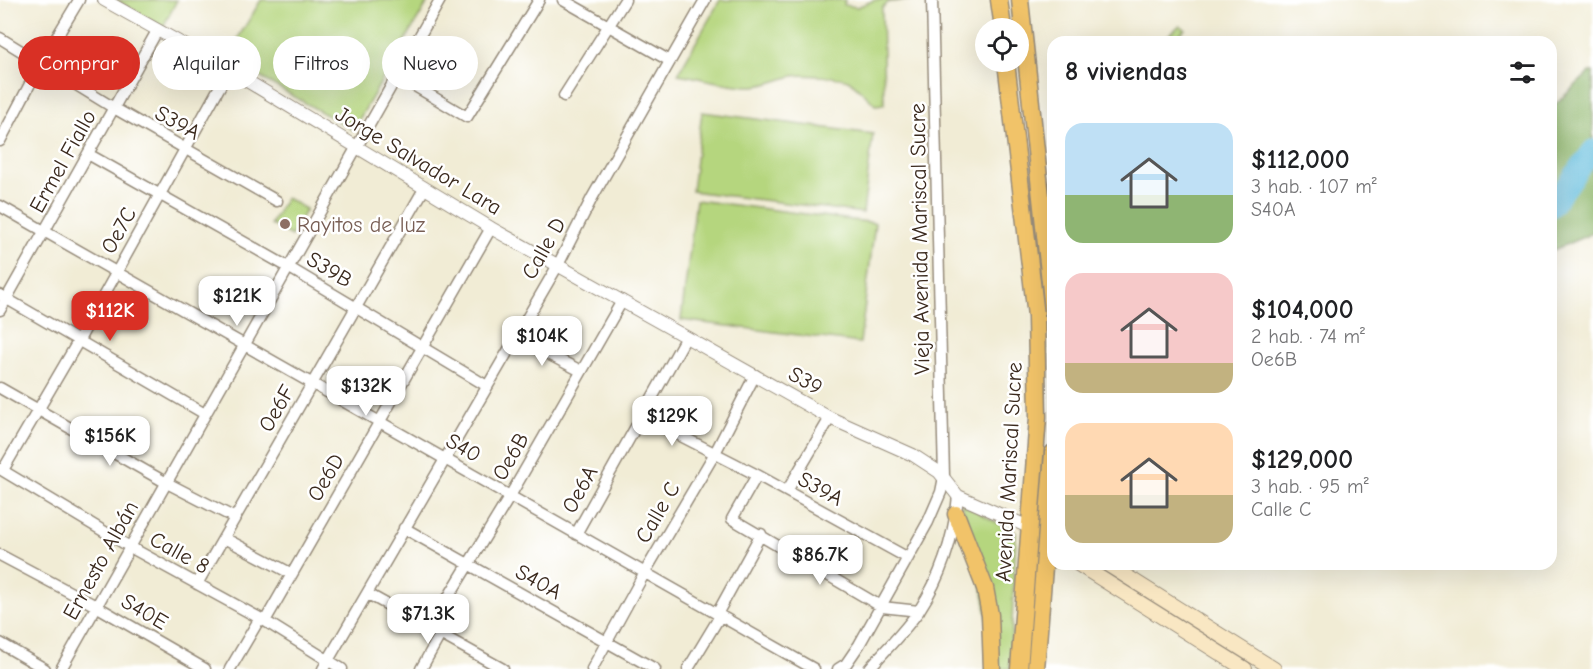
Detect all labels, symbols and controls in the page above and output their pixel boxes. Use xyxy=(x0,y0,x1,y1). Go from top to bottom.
map controls xyxy=(975,18,1029,72)
button: locate xyxy=(975,18,1029,72)
chip: Comprar xyxy=(18,36,140,90)
chip: Alquilar xyxy=(152,36,261,90)
chip: Filtros xyxy=(273,36,370,90)
chip: Nuevo xyxy=(382,36,478,90)
icon: filters xyxy=(1506,56,1539,89)
text: 8 viviendas xyxy=(1065,57,1187,87)
street label: S39A xyxy=(150,100,205,146)
street label: Jorge Salvador Lara xyxy=(331,101,506,221)
street label: Vieja Avenida Mariscal Sucre xyxy=(905,103,935,375)
street label: Ermel Fiallo xyxy=(24,105,102,218)
text: $112,000 xyxy=(1251,145,1350,175)
icon: home xyxy=(1113,147,1185,219)
text: 3 hab. · 107 m² xyxy=(1251,175,1377,198)
text: S40A xyxy=(1251,198,1296,221)
street label: Oe7C xyxy=(96,203,142,258)
place label: Rayitos de luz xyxy=(297,212,426,238)
street label: Calle D xyxy=(516,213,571,284)
marker: Rayitos de luz xyxy=(278,217,292,231)
street label: S39B xyxy=(302,246,357,294)
pin: $121K xyxy=(195,276,279,327)
text: $121K xyxy=(213,284,261,307)
pin: $112K xyxy=(68,291,152,342)
text: $104,000 xyxy=(1251,295,1354,325)
icon: home xyxy=(1113,297,1185,369)
text: $112K xyxy=(86,299,134,322)
pin: $104K xyxy=(500,316,584,367)
text: $104K xyxy=(516,324,568,347)
text: 2 hab. · 74 m² xyxy=(1251,325,1365,348)
text: Oe6B xyxy=(1251,348,1297,371)
street label: S39 xyxy=(784,361,827,401)
street label: Avenida Mariscal Sucre xyxy=(990,361,1028,583)
pin: $132K xyxy=(324,366,408,417)
text: $132K xyxy=(341,374,391,397)
street label: Oe6F xyxy=(253,380,301,437)
pin: $129K xyxy=(630,396,714,447)
text: $129K xyxy=(646,404,698,427)
pin: $156K xyxy=(68,416,152,467)
text: $156K xyxy=(84,424,136,447)
street label: S40 xyxy=(441,428,486,468)
street label: Oe6B xyxy=(487,428,535,485)
text: $129,000 xyxy=(1251,445,1353,475)
icon: home xyxy=(1113,447,1185,519)
street label: Oe6D xyxy=(302,449,350,506)
street label: Oe6A xyxy=(556,461,603,518)
street label: S39A xyxy=(793,466,848,512)
text: 3 hab. · 95 m² xyxy=(1251,475,1369,498)
street label: Calle C xyxy=(630,477,686,548)
street label: Ernesto Albán xyxy=(58,497,144,624)
text: Calle C xyxy=(1251,498,1311,521)
street label: Calle 8 xyxy=(145,526,214,580)
pin: $86.7K xyxy=(771,535,869,586)
text: $86.7K xyxy=(792,543,848,566)
street label: S40A xyxy=(511,559,566,605)
street label: S40E xyxy=(117,588,172,635)
pin: $71.3K xyxy=(379,594,477,645)
text: $71.3K xyxy=(401,602,455,625)

